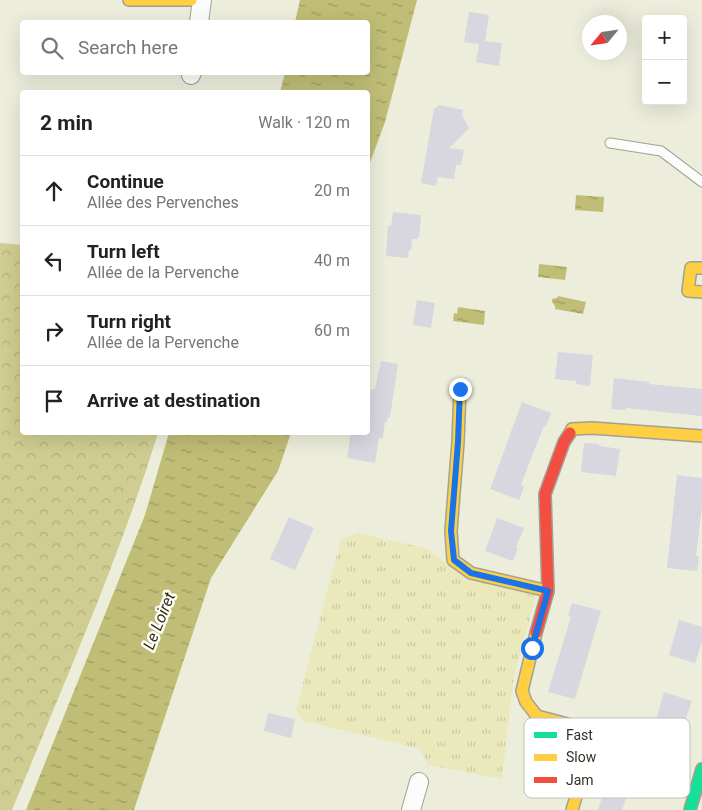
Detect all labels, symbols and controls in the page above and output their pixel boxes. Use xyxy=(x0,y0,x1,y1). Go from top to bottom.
north arrow xyxy=(582,15,627,60)
map controls xyxy=(642,15,687,105)
button: + xyxy=(642,15,687,60)
search box xyxy=(20,20,370,75)
icon: search xyxy=(38,34,66,62)
text: Search here xyxy=(78,36,178,59)
button: − xyxy=(642,60,687,105)
text: 2 min xyxy=(40,111,93,135)
text: Walk · 120 m xyxy=(258,113,350,132)
text: Continue xyxy=(87,170,164,193)
icon: ahead xyxy=(40,177,68,205)
text: 20 m xyxy=(314,181,350,200)
text: Allée des Pervenches xyxy=(87,193,239,212)
text: Turn left xyxy=(87,240,160,263)
icon: left xyxy=(40,247,68,275)
text: 40 m xyxy=(314,251,350,270)
text: Allée de la Pervenche xyxy=(87,263,239,282)
text: Turn right xyxy=(87,310,171,333)
icon: right xyxy=(40,317,68,345)
text: 60 m xyxy=(314,321,350,340)
text: Allée de la Pervenche xyxy=(87,333,239,352)
route end xyxy=(449,378,472,401)
icon: arrive xyxy=(40,387,68,415)
text: Arrive at destination xyxy=(87,389,260,412)
water label: Le Loiret xyxy=(139,589,179,652)
route start xyxy=(521,637,544,660)
legend xyxy=(524,718,690,798)
text: Fast xyxy=(566,727,593,743)
text: Slow xyxy=(566,749,597,765)
text: Jam xyxy=(566,772,594,788)

